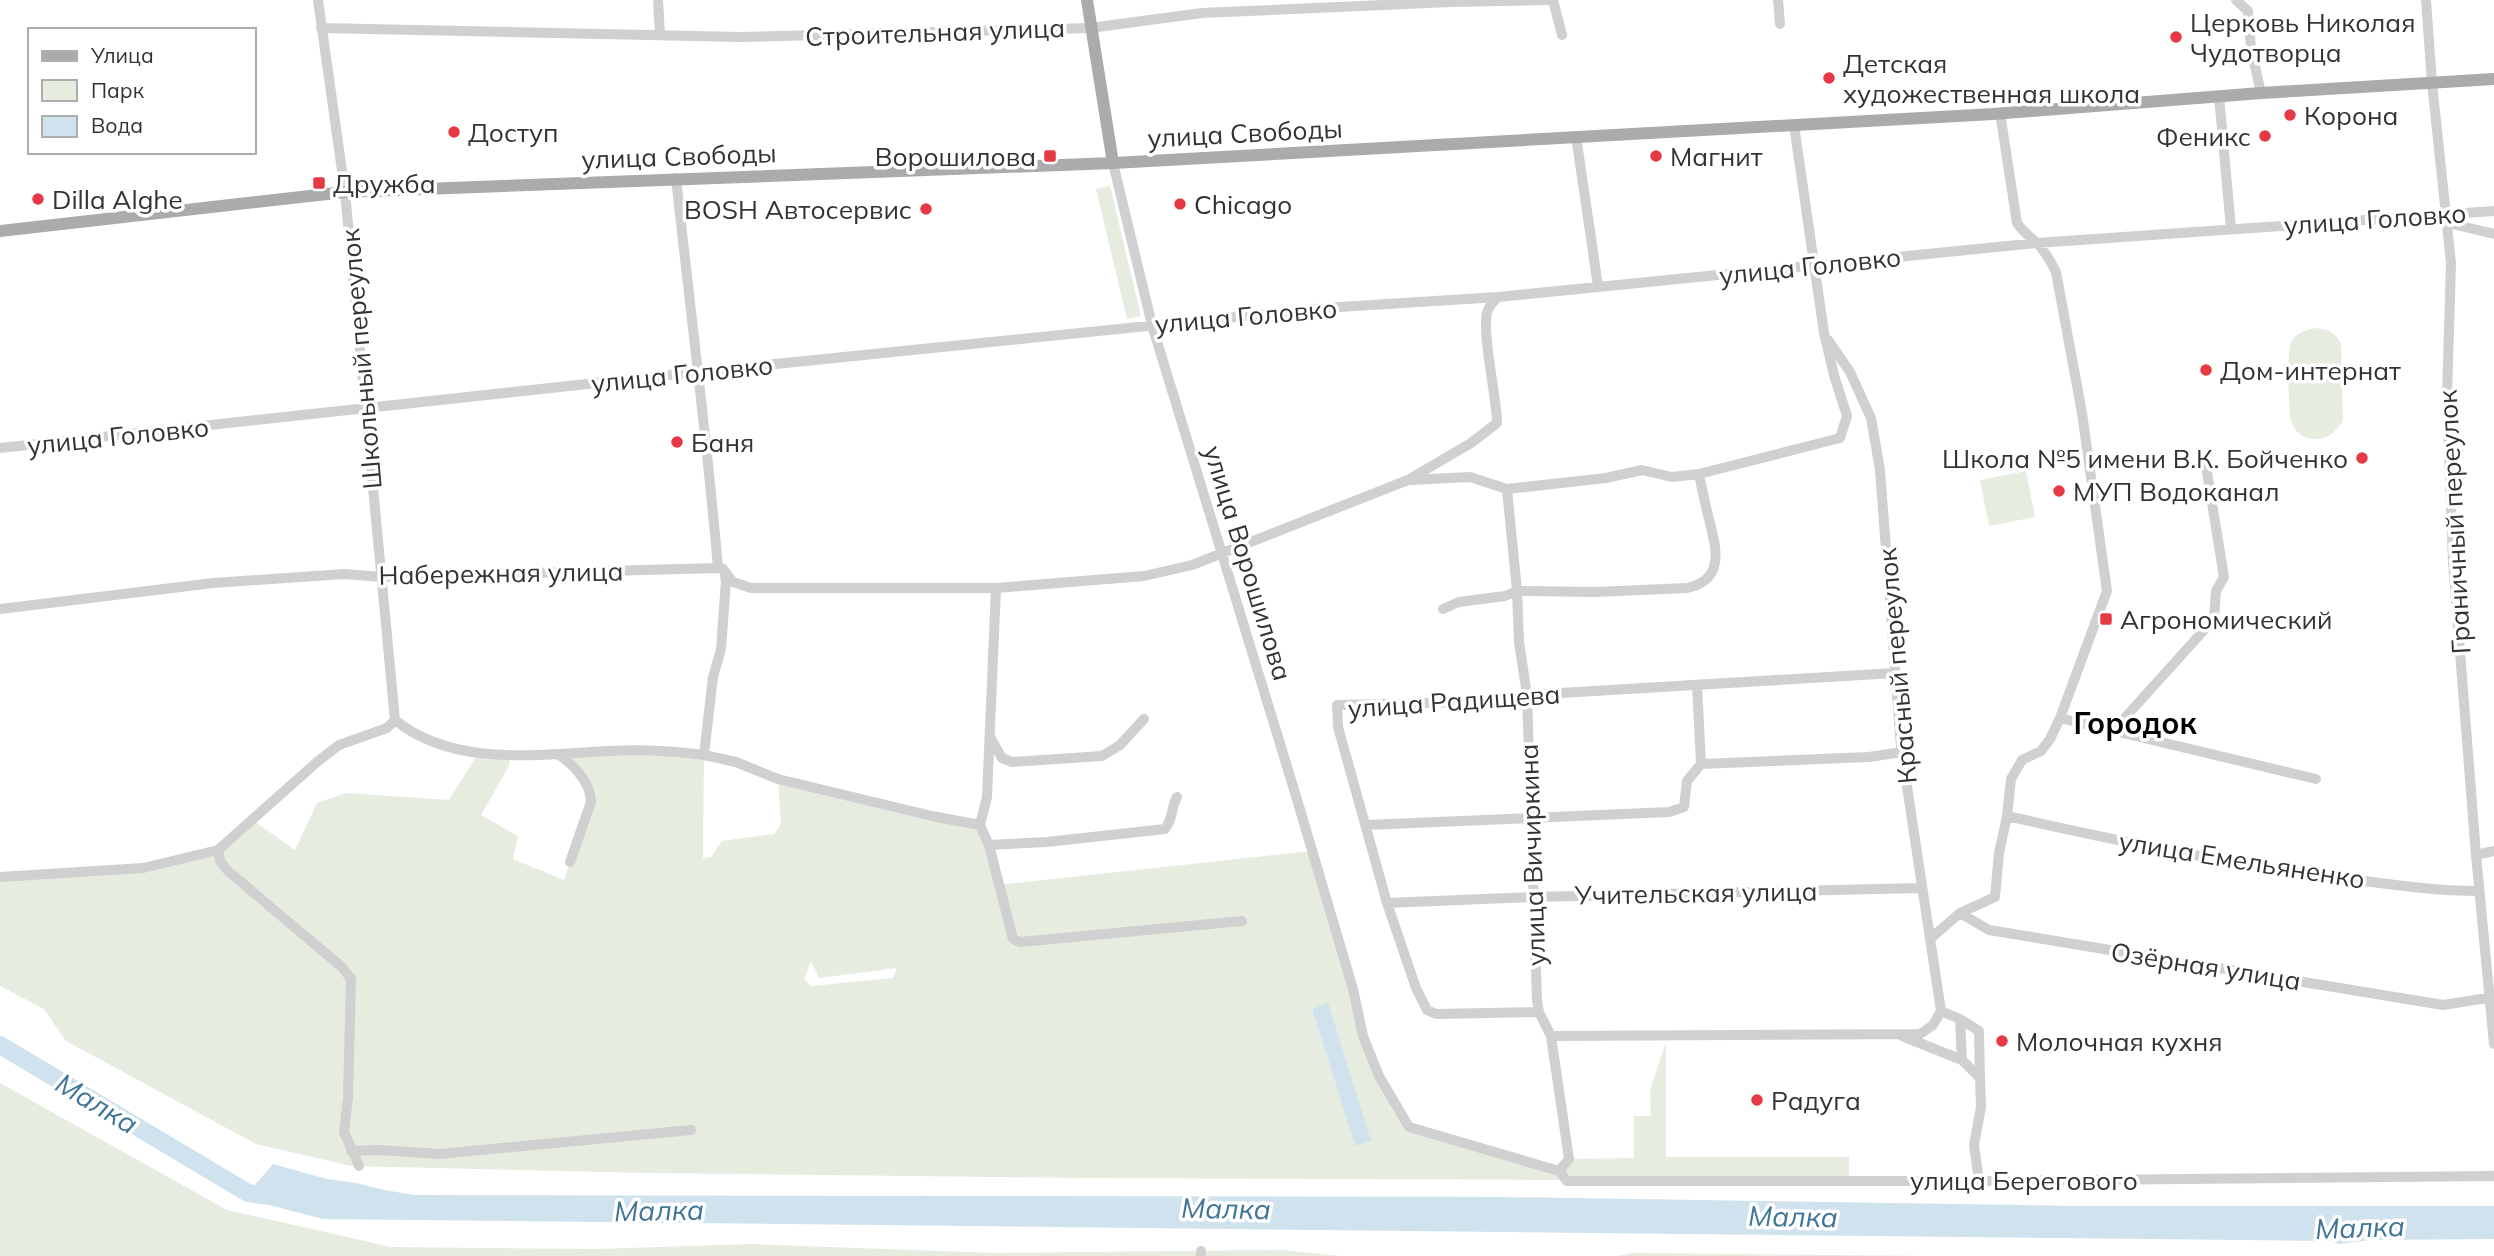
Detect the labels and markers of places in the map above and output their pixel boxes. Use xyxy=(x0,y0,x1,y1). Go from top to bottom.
place label: Церковь Николая Чудотворца xyxy=(2190,6,2415,69)
marker: Церковь Николая Чудотворца xyxy=(2168,29,2184,45)
place label: Детская художественная школа xyxy=(1843,47,2140,110)
marker: Детская художественная школа xyxy=(1821,70,1837,86)
place label: Корона xyxy=(2304,99,2398,132)
marker: Корона xyxy=(2282,107,2298,123)
place label: Доступ xyxy=(468,116,559,149)
place label: Феникс xyxy=(2156,120,2251,153)
marker: Доступ xyxy=(446,124,462,140)
marker: Феникс xyxy=(2257,128,2273,144)
place label: Ворошилова xyxy=(875,140,1036,173)
place label: Магнит xyxy=(1670,140,1763,173)
marker: Ворошилова xyxy=(1042,148,1058,164)
marker: Магнит xyxy=(1648,148,1664,164)
place label: Дружба xyxy=(333,167,436,200)
marker: Дружба xyxy=(311,175,327,191)
place label: Dilla Alghe xyxy=(52,183,183,216)
place label: Chicago xyxy=(1194,188,1292,221)
marker: Dilla Alghe xyxy=(30,191,46,207)
place label: BOSH Автосервис xyxy=(684,193,912,226)
marker: Chicago xyxy=(1172,196,1188,212)
marker: BOSH Автосервис xyxy=(918,201,934,217)
place label: Дом-интернат xyxy=(2220,354,2401,387)
marker: Дом-интернат xyxy=(2198,362,2214,378)
place label: Баня xyxy=(691,426,754,459)
marker: Баня xyxy=(669,434,685,450)
place label: Школа №5 имени В.К. Бойченко xyxy=(1942,442,2348,475)
marker: Школа №5 имени В.К. Бойченко xyxy=(2354,450,2370,466)
place label: МУП Водоканал xyxy=(2073,475,2279,508)
marker: МУП Водоканал xyxy=(2051,483,2067,499)
place label: Агрономический xyxy=(2120,603,2332,636)
marker: Агрономический xyxy=(2098,611,2114,627)
place label: Молочная кухня xyxy=(2016,1025,2222,1058)
marker: Молочная кухня xyxy=(1994,1033,2010,1049)
place label: Радуга xyxy=(1771,1084,1861,1117)
marker: Радуга xyxy=(1749,1092,1765,1108)

